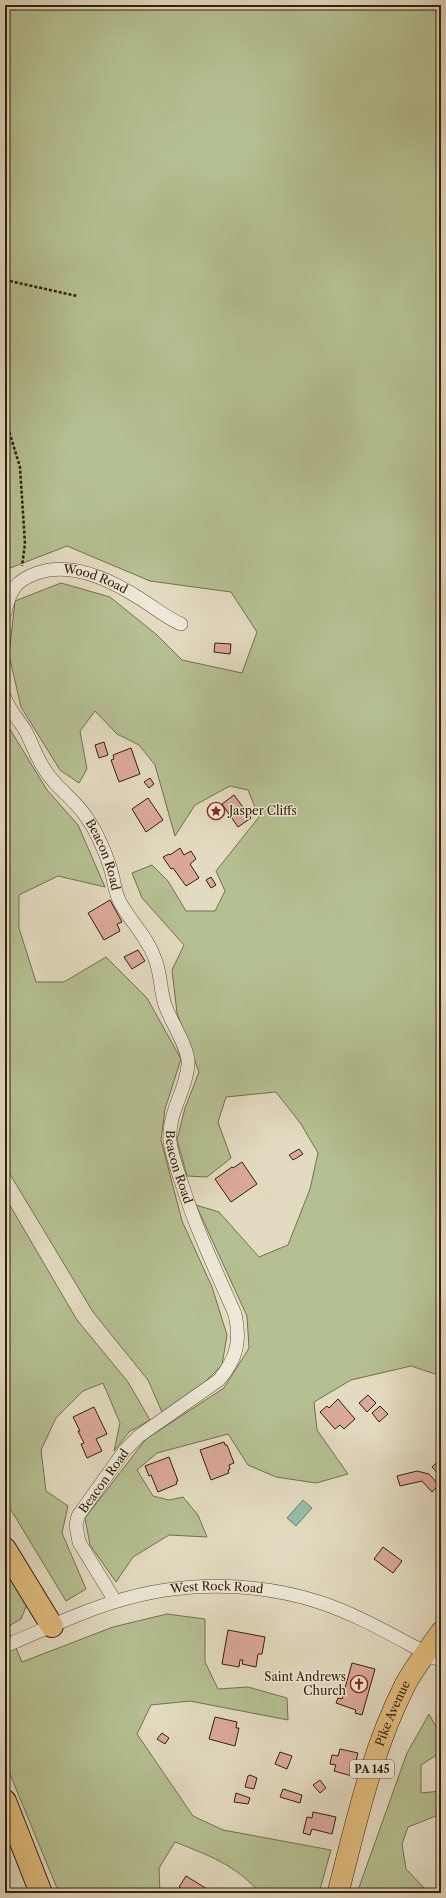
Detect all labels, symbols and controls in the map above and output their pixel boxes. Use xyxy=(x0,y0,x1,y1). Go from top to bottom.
street label: Wood Road xyxy=(62,561,131,597)
place icon: Jasper Cliffs xyxy=(206,801,226,821)
place label: Jasper Cliffs xyxy=(227,803,297,818)
street label: Beacon Road xyxy=(83,816,124,893)
street label: Beacon Road xyxy=(163,1130,196,1206)
street label: Beacon Road xyxy=(75,1445,132,1516)
street label: West Rock Road xyxy=(168,1578,265,1597)
place label: Saint Andrews Church xyxy=(264,1669,346,1698)
church icon: Saint Andrews Church xyxy=(349,1674,369,1694)
street label: Pike Avenue xyxy=(372,1677,413,1748)
road number: PA 145 xyxy=(350,1760,394,1778)

